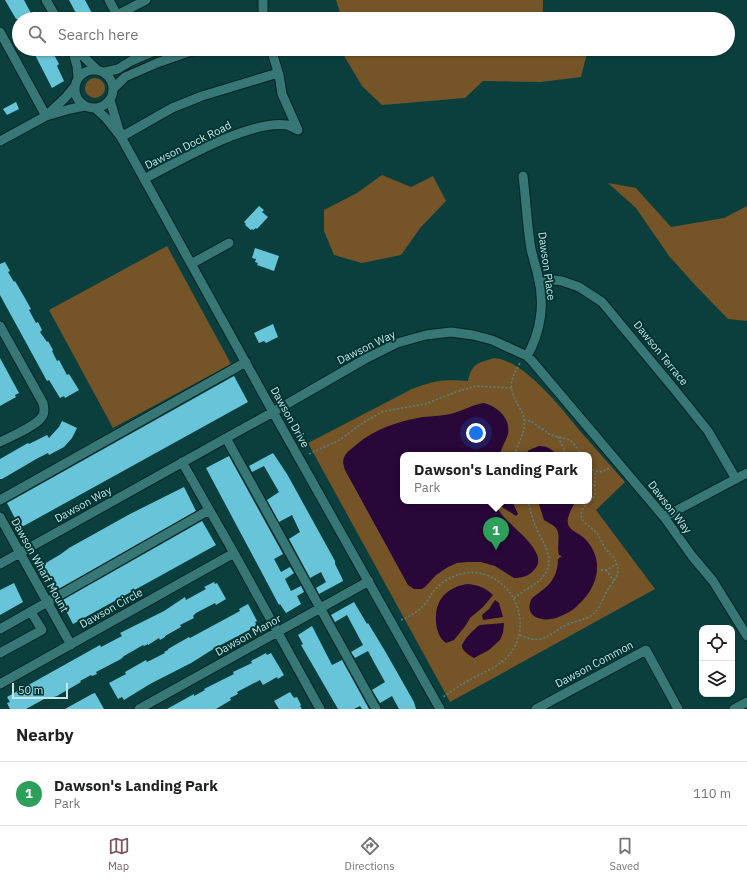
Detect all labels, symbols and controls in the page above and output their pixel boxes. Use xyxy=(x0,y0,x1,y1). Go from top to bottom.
search box xyxy=(12,12,735,56)
icon: search xyxy=(26,23,48,45)
text: Search here xyxy=(58,25,138,44)
street label: Dawson Dock Road xyxy=(142,118,234,172)
street label: Dawson Place xyxy=(535,231,559,301)
street label: Dawson Terrace xyxy=(631,318,691,388)
street label: Dawson Way xyxy=(335,327,398,367)
street label: Dawson Drive xyxy=(268,384,312,450)
your location xyxy=(466,423,486,443)
popup xyxy=(400,452,592,504)
text: Dawson's Landing Park xyxy=(414,460,578,479)
street label: Dawson Way xyxy=(645,478,695,537)
text: Park xyxy=(414,479,440,496)
street label: Dawson Way xyxy=(52,482,114,525)
street label: Dawson Wharf Mount xyxy=(8,515,72,615)
pin: 1 xyxy=(483,517,509,550)
street label: Dawson Circle xyxy=(77,585,145,631)
street label: Dawson Manor xyxy=(213,611,283,659)
map controls xyxy=(699,625,735,697)
button: locate xyxy=(699,625,735,661)
street label: Dawson Common xyxy=(552,637,636,691)
button: layers xyxy=(699,661,735,697)
scale bar xyxy=(12,681,68,700)
text: 50 m xyxy=(18,683,43,697)
text: Nearby xyxy=(16,724,74,746)
text: Dawson's Landing Park xyxy=(54,776,218,795)
text: 1 xyxy=(25,785,33,802)
text: 110 m xyxy=(693,785,731,802)
text: Park xyxy=(54,795,80,812)
tab: Map xyxy=(108,835,130,873)
tab: Directions xyxy=(345,835,395,873)
tab: Saved xyxy=(610,835,639,873)

